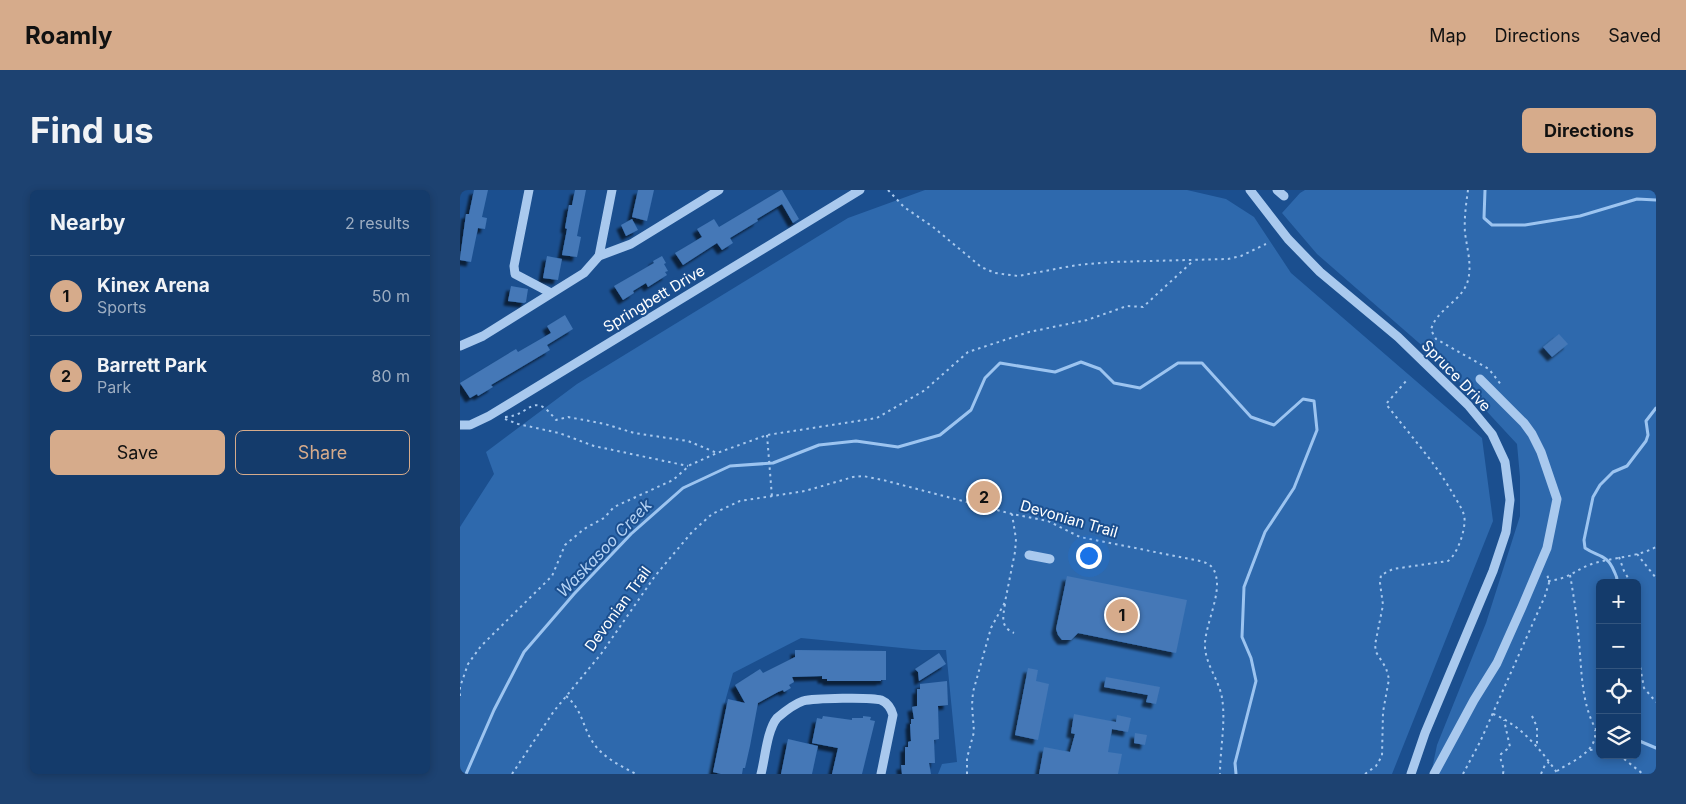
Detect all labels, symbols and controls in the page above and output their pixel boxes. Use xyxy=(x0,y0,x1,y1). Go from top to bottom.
text: Roamly xyxy=(25,21,112,50)
text: Map xyxy=(1429,25,1467,46)
text: Directions xyxy=(1495,25,1580,46)
text: Saved xyxy=(1608,25,1661,46)
button: Directions xyxy=(1522,108,1656,153)
text: Find us xyxy=(30,109,154,151)
text: Nearby xyxy=(50,210,125,235)
text: 2 results xyxy=(345,213,410,233)
street label: Springbett Drive xyxy=(599,261,708,336)
text: Kinex Arena xyxy=(97,274,210,297)
text: 1 xyxy=(63,286,69,306)
text: 50 m xyxy=(372,286,410,306)
text: Sports xyxy=(97,297,146,317)
street label: Spruce Drive xyxy=(1418,336,1495,415)
text: Barrett Park xyxy=(97,354,207,377)
text: 2 xyxy=(61,366,71,386)
text: 80 m xyxy=(371,366,410,386)
text: Park xyxy=(97,377,131,397)
button: Save xyxy=(50,430,225,475)
button: Share xyxy=(235,430,410,475)
pin: 2 xyxy=(968,478,1000,516)
water label: Waskasoo Creek xyxy=(552,495,656,601)
street label: Devonian Trail xyxy=(1018,496,1120,542)
your location xyxy=(1076,543,1102,569)
street label: Devonian Trail xyxy=(580,562,655,655)
map controls xyxy=(1596,579,1641,759)
button: + xyxy=(1596,579,1641,624)
pin: 1 xyxy=(1106,596,1138,634)
button: − xyxy=(1596,624,1641,669)
button: locate xyxy=(1596,669,1641,714)
button: layers xyxy=(1596,714,1641,759)

